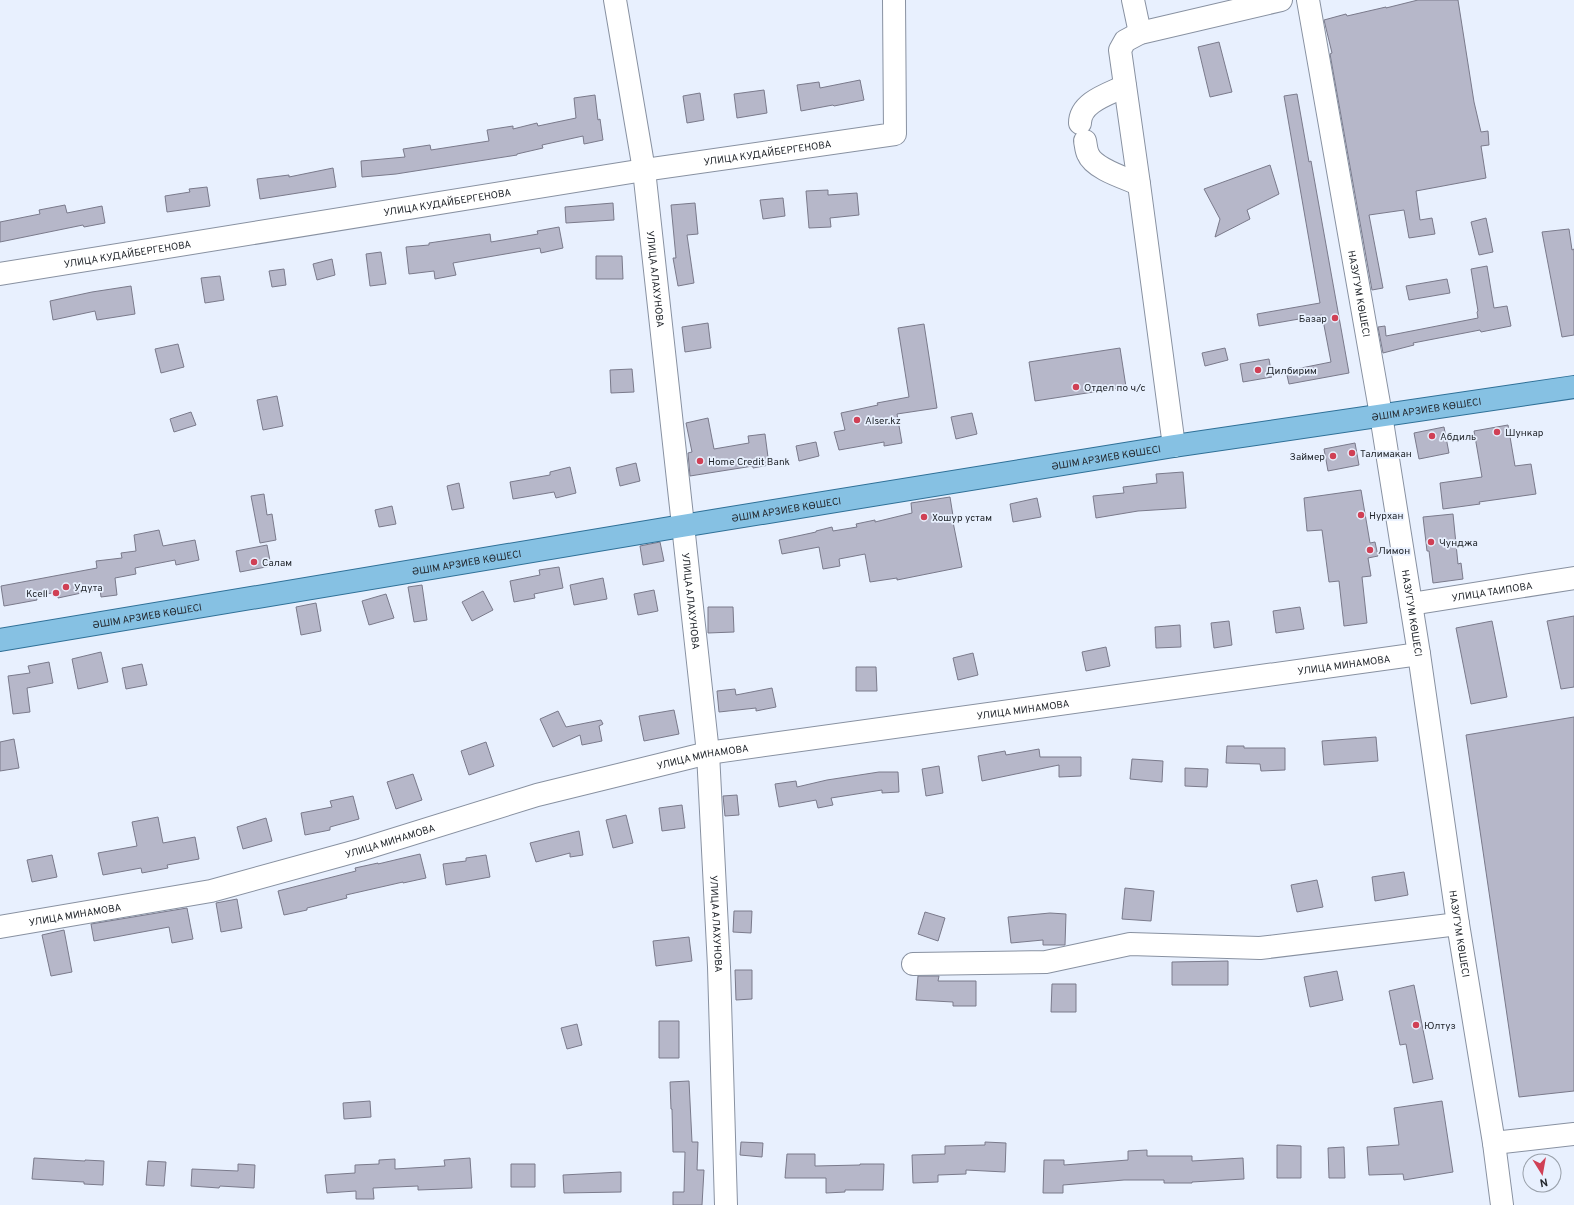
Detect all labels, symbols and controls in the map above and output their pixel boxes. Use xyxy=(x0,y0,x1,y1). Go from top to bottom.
street label: УЛИЦА КУДАЙБЕРГЕНОВА xyxy=(703,138,833,169)
street label: УЛИЦА КУДАЙБЕРГЕНОВА xyxy=(383,187,512,220)
street label: УЛИЦА АЛАХУНОВА xyxy=(643,230,666,328)
street label: УЛИЦА КУДАЙБЕРГЕНОВА xyxy=(63,238,192,272)
street label: НАЗУГУМ КӨШЕСІ xyxy=(1344,249,1372,338)
place label: Базар xyxy=(1299,313,1327,326)
marker: Базар xyxy=(1330,313,1340,323)
marker: Дилбирим xyxy=(1253,365,1263,375)
place label: Дилбирим xyxy=(1266,365,1317,378)
marker: Отдел по ч/с xyxy=(1071,382,1081,392)
place label: Отдел по ч/с xyxy=(1084,382,1146,395)
street label: ӘШІМ АРЗИЕВ КӨШЕСІ xyxy=(1371,396,1482,425)
marker: Alser.kz xyxy=(852,415,862,425)
place label: Alser.kz xyxy=(865,415,901,428)
marker: Шункар xyxy=(1492,427,1502,437)
place label: Шункар xyxy=(1505,427,1544,440)
marker: Абдиль xyxy=(1427,431,1437,441)
place label: Абдиль xyxy=(1440,431,1476,444)
street label: ӘШІМ АРЗИЕВ КӨШЕСІ xyxy=(1050,443,1162,474)
marker: Талимакан xyxy=(1347,448,1357,458)
place label: Талимакан xyxy=(1360,448,1412,461)
place label: Займер xyxy=(1290,451,1325,464)
marker: Займер xyxy=(1328,451,1338,461)
marker: Home Credit Bank xyxy=(695,456,705,466)
place label: Home Credit Bank xyxy=(708,456,790,469)
street label: ӘШІМ АРЗИЕВ КӨШЕСІ xyxy=(731,495,842,526)
marker: Нурхан xyxy=(1356,510,1366,520)
place label: Нурхан xyxy=(1369,510,1403,523)
marker: Хошур устам xyxy=(919,512,929,522)
place label: Хошур устам xyxy=(932,512,992,525)
marker: Чунджа xyxy=(1426,537,1436,547)
place label: Чунджа xyxy=(1439,537,1478,550)
marker: Лимон xyxy=(1365,545,1375,555)
place label: Лимон xyxy=(1378,545,1410,558)
street label: ӘШІМ АРЗИЕВ КӨШЕСІ xyxy=(411,548,523,579)
street label: УЛИЦА АЛАХУНОВА xyxy=(678,552,702,650)
marker: Салам xyxy=(249,557,259,567)
place label: Салам xyxy=(262,557,292,570)
street label: НАЗУГУМ КӨШЕСІ xyxy=(1398,569,1424,658)
street label: УЛИЦА ТАИПОВА xyxy=(1451,580,1534,605)
marker: Удута xyxy=(61,582,71,592)
place label: Удута xyxy=(74,582,102,595)
place label: Kcell xyxy=(26,588,48,601)
marker: Kcell xyxy=(51,588,61,598)
street label: ӘШІМ АРЗИЕВ КӨШЕСІ xyxy=(91,601,203,632)
street label: УЛИЦА МИНАМОВА xyxy=(1297,653,1391,679)
street label: УЛИЦА МИНАМОВА xyxy=(976,698,1071,724)
street label: УЛИЦА МИНАМОВА xyxy=(656,742,750,773)
street label: УЛИЦА МИНАМОВА xyxy=(344,822,437,862)
street label: УЛИЦА АЛАХУНОВА xyxy=(706,875,724,973)
street label: НАЗУГУМ КӨШЕСІ xyxy=(1445,890,1472,978)
street label: УЛИЦА МИНАМОВА xyxy=(28,901,123,930)
marker: Юлтуз xyxy=(1411,1020,1421,1030)
place label: Юлтуз xyxy=(1424,1020,1456,1033)
north arrow xyxy=(1522,1153,1562,1193)
text: N xyxy=(1539,1174,1549,1189)

